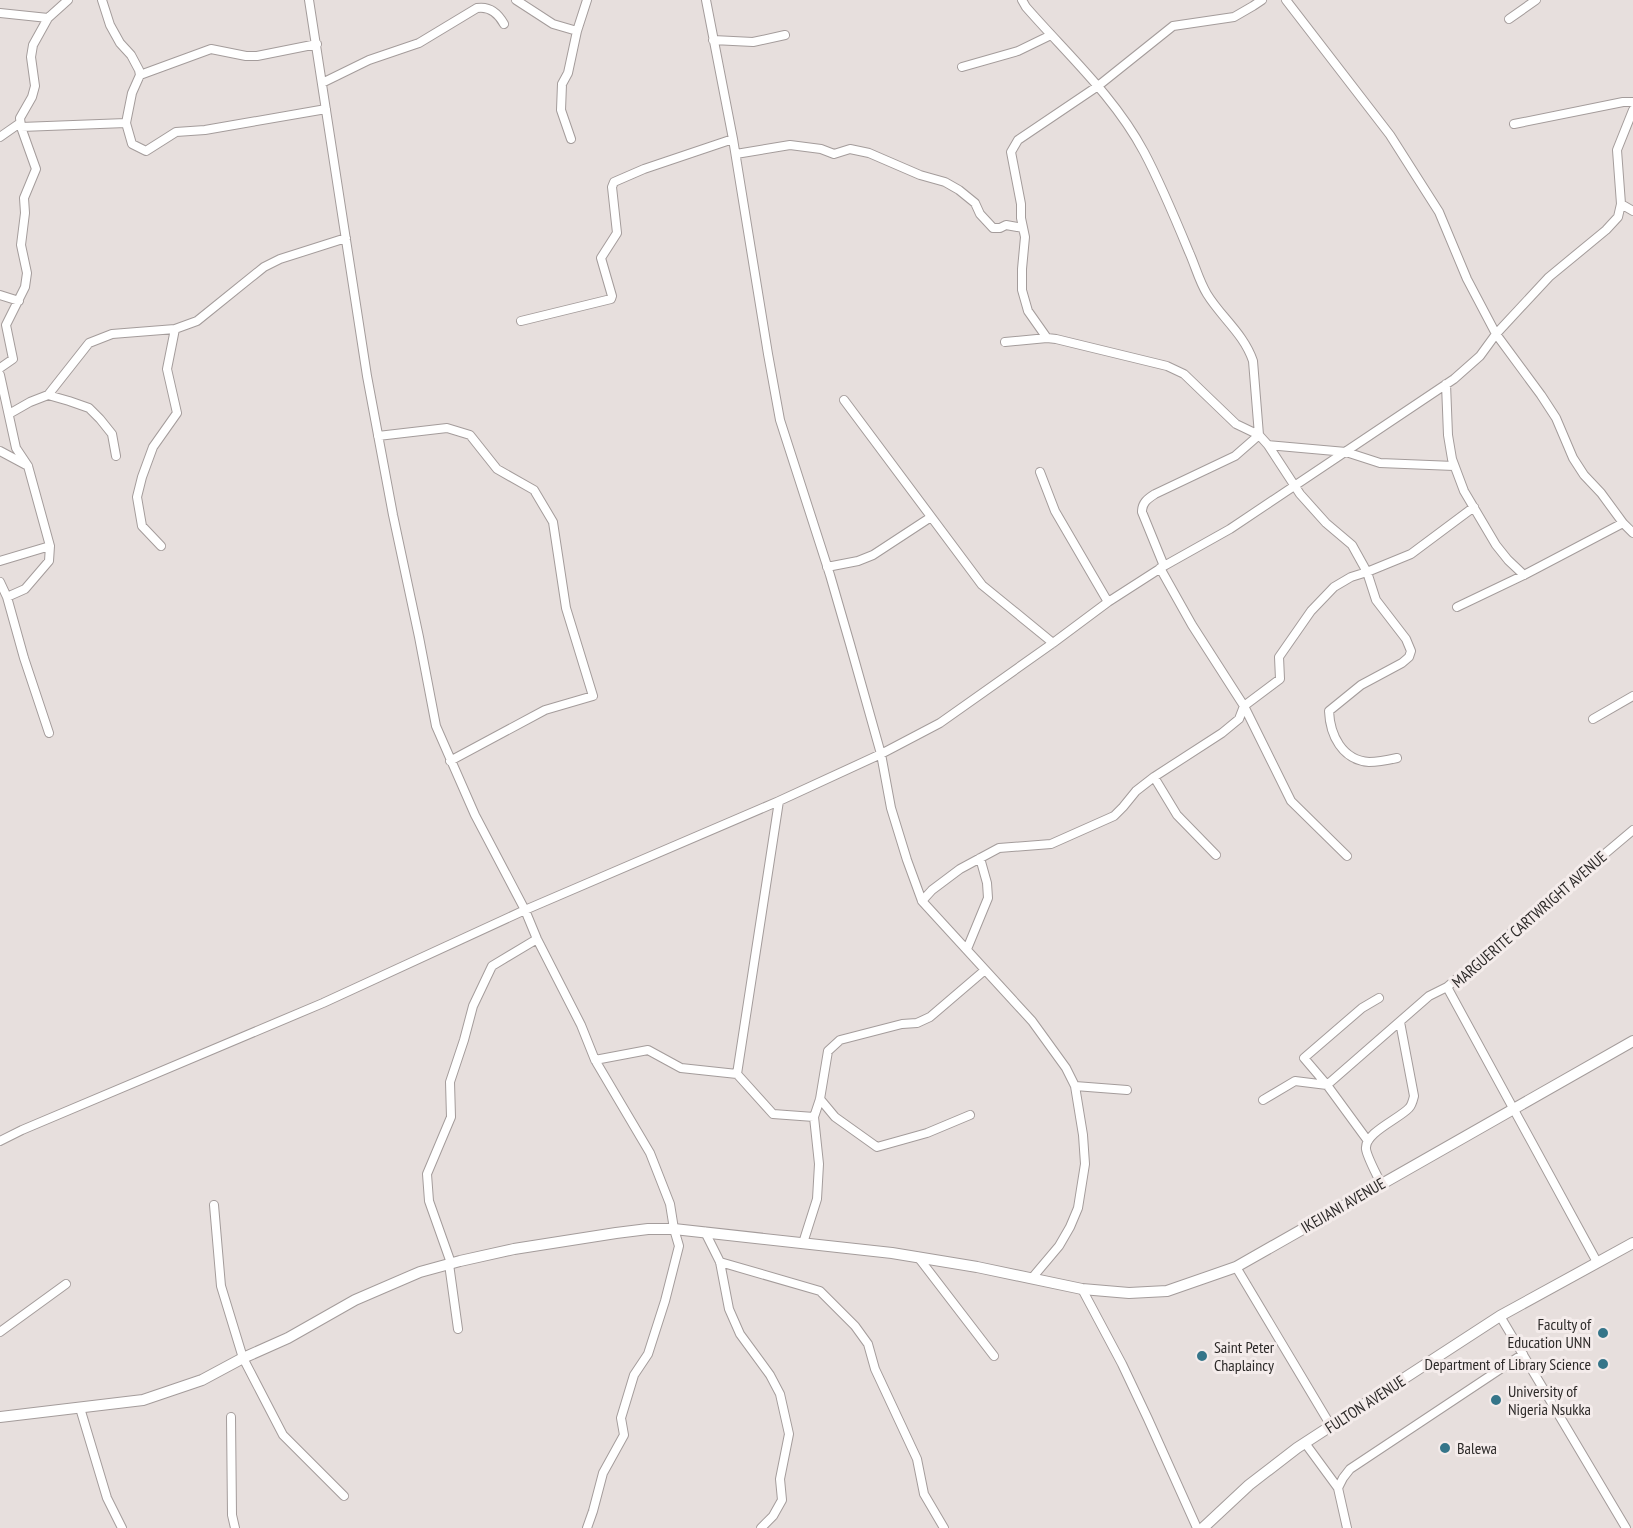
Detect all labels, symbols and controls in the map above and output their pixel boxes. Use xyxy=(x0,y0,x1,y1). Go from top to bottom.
street label: MARGUERITE CARTWRIGHT AVENUE xyxy=(1448,846,1611,992)
street label: IKEJIANI AVENUE xyxy=(1297,1173,1389,1237)
place label: Faculty of Education UNN xyxy=(1507,1314,1592,1352)
marker: Faculty of Education UNN xyxy=(1596,1326,1610,1340)
place label: Saint Peter Chaplaincy xyxy=(1214,1337,1275,1375)
marker: Saint Peter Chaplaincy xyxy=(1195,1349,1209,1363)
place label: Department of Library Science xyxy=(1425,1354,1591,1374)
marker: Department of Library Science xyxy=(1596,1357,1610,1371)
street label: FULTON AVENUE xyxy=(1321,1371,1409,1437)
place label: University of Nigeria Nsukka xyxy=(1508,1381,1591,1419)
marker: University of Nigeria Nsukka xyxy=(1489,1393,1503,1407)
place label: Balewa xyxy=(1457,1438,1497,1458)
marker: Balewa xyxy=(1438,1441,1452,1455)

